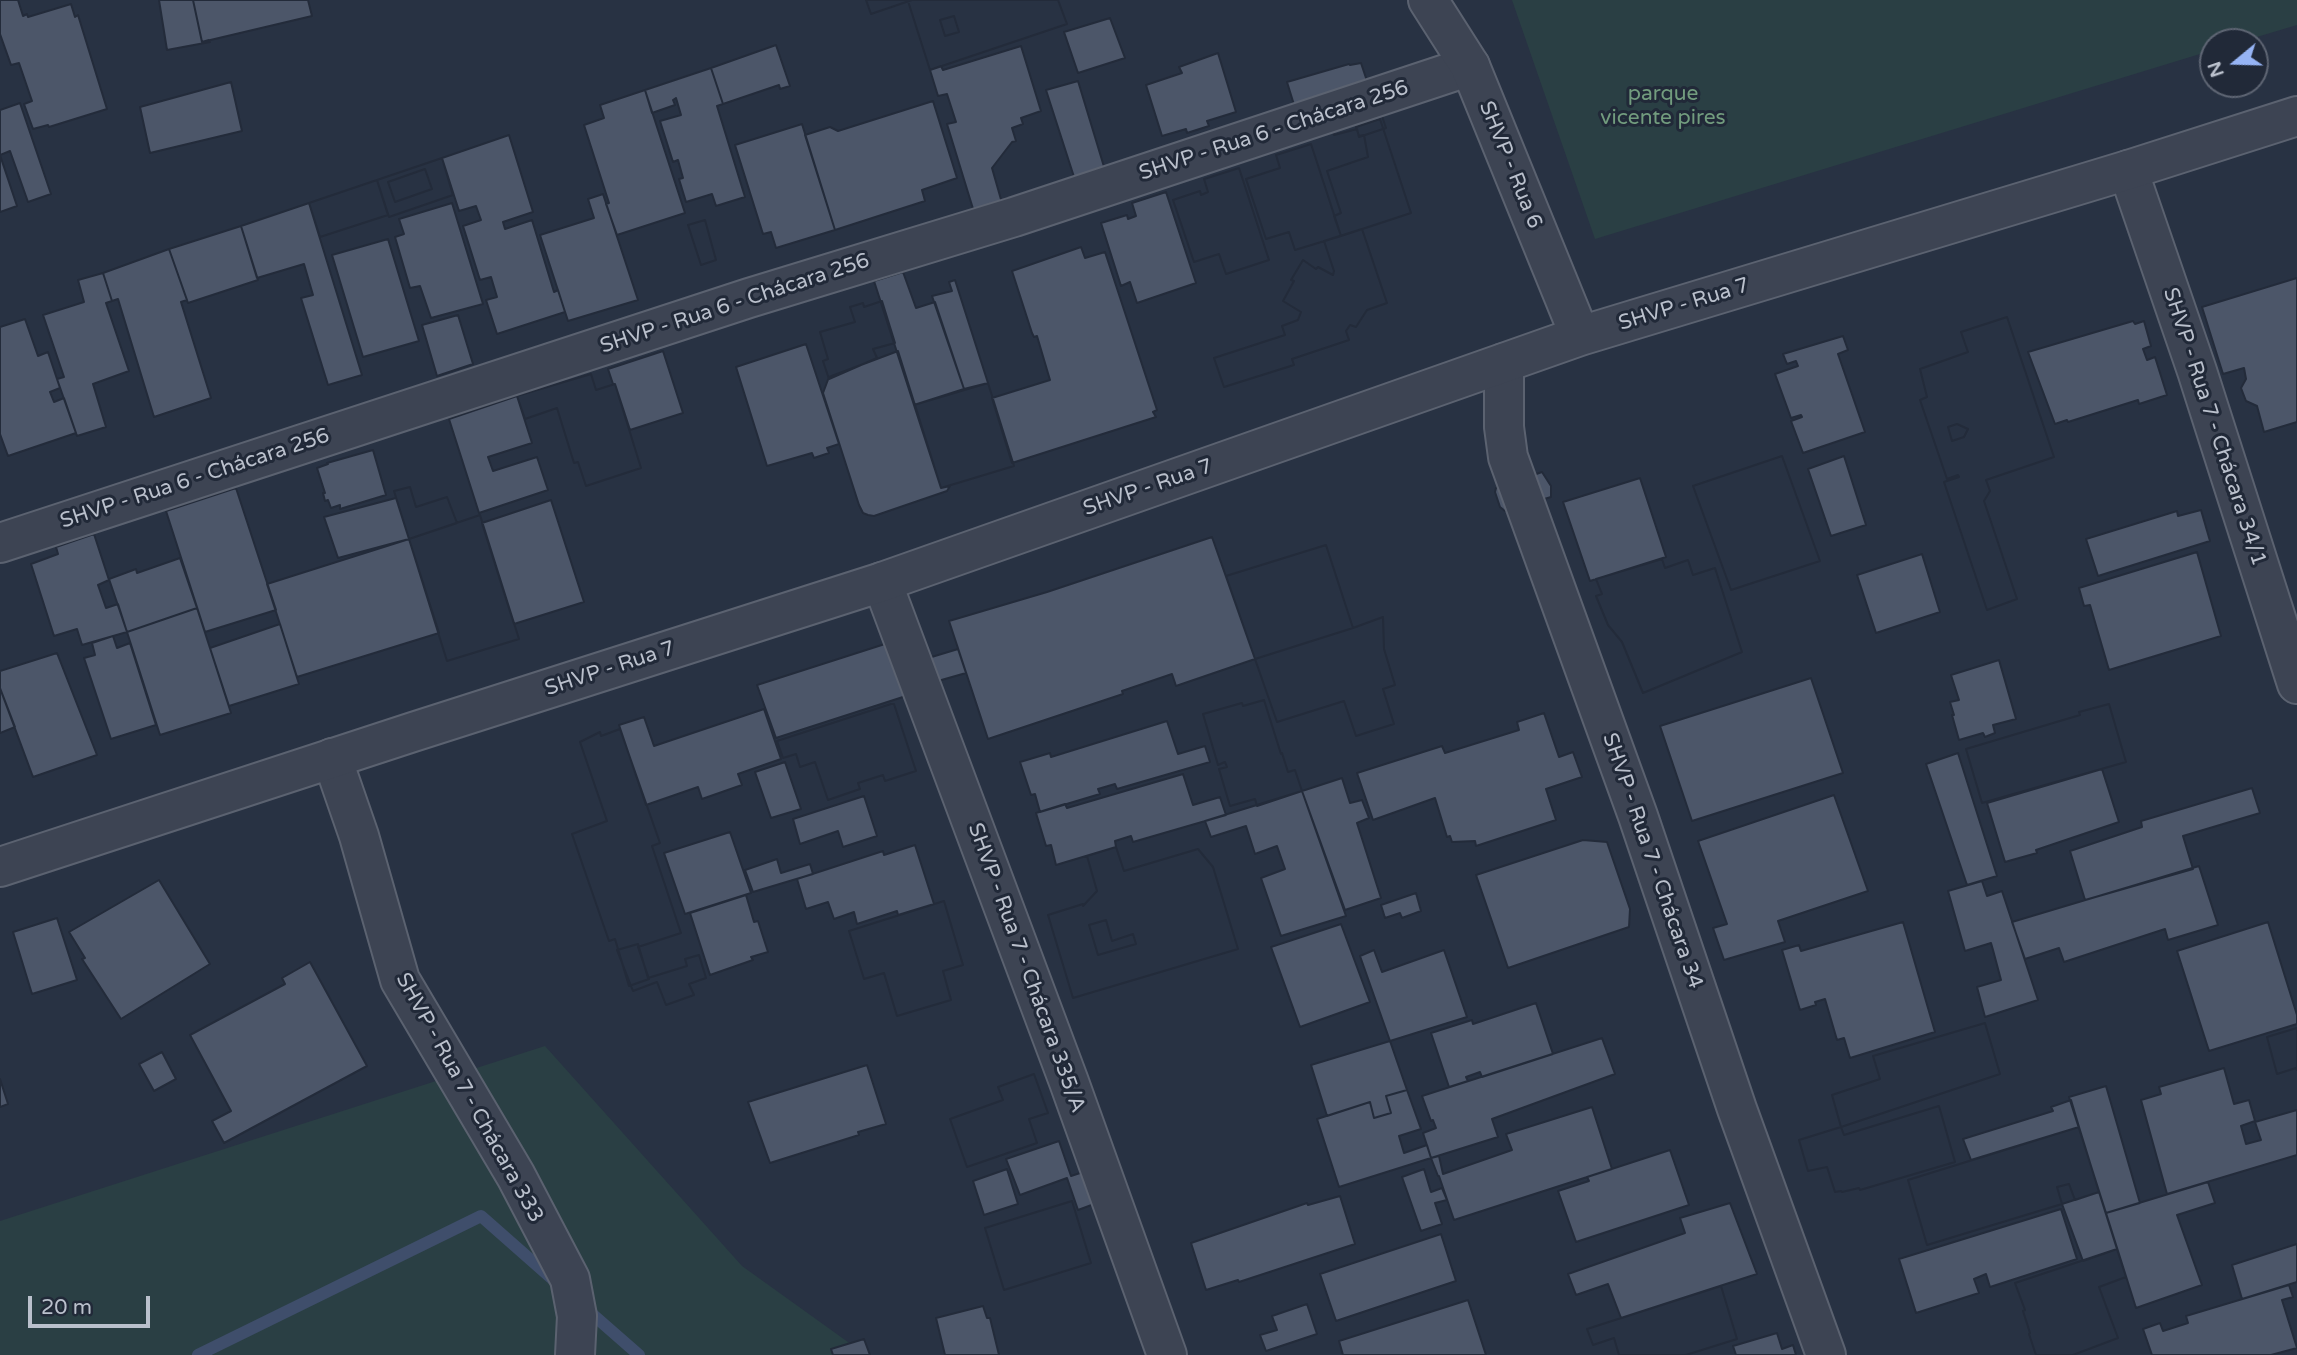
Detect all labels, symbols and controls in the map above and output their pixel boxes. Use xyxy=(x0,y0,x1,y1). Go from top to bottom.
north arrow xyxy=(2199,28,2269,98)
text: N xyxy=(2203,58,2229,80)
street label: SHVP - Rua 6 - Chácara 256 xyxy=(1136,75,1412,187)
park label: parque vicente pires xyxy=(1600,81,1726,131)
street label: SHVP - Rua 6 xyxy=(1473,98,1547,232)
street label: SHVP - Rua 6 - Chácara 256 xyxy=(597,248,873,360)
street label: SHVP - Rua 7 xyxy=(1616,273,1752,337)
street label: SHVP - Rua 7 - Chácara 34/1 xyxy=(2157,285,2271,569)
street label: SHVP - Rua 6 - Chácara 256 xyxy=(57,423,333,535)
street label: SHVP - Rua 7 xyxy=(1080,454,1216,522)
street label: SHVP - Rua 7 xyxy=(542,636,678,702)
street label: SHVP - Rua 7 - Chácara 34 xyxy=(1596,730,1708,992)
street label: SHVP - Rua 7 - Chácara 335/A xyxy=(962,820,1090,1116)
street label: SHVP - Rua 7 - Chácara 333 xyxy=(390,969,548,1227)
scale bar xyxy=(32,1282,154,1326)
text: 20 m xyxy=(41,1295,92,1320)

